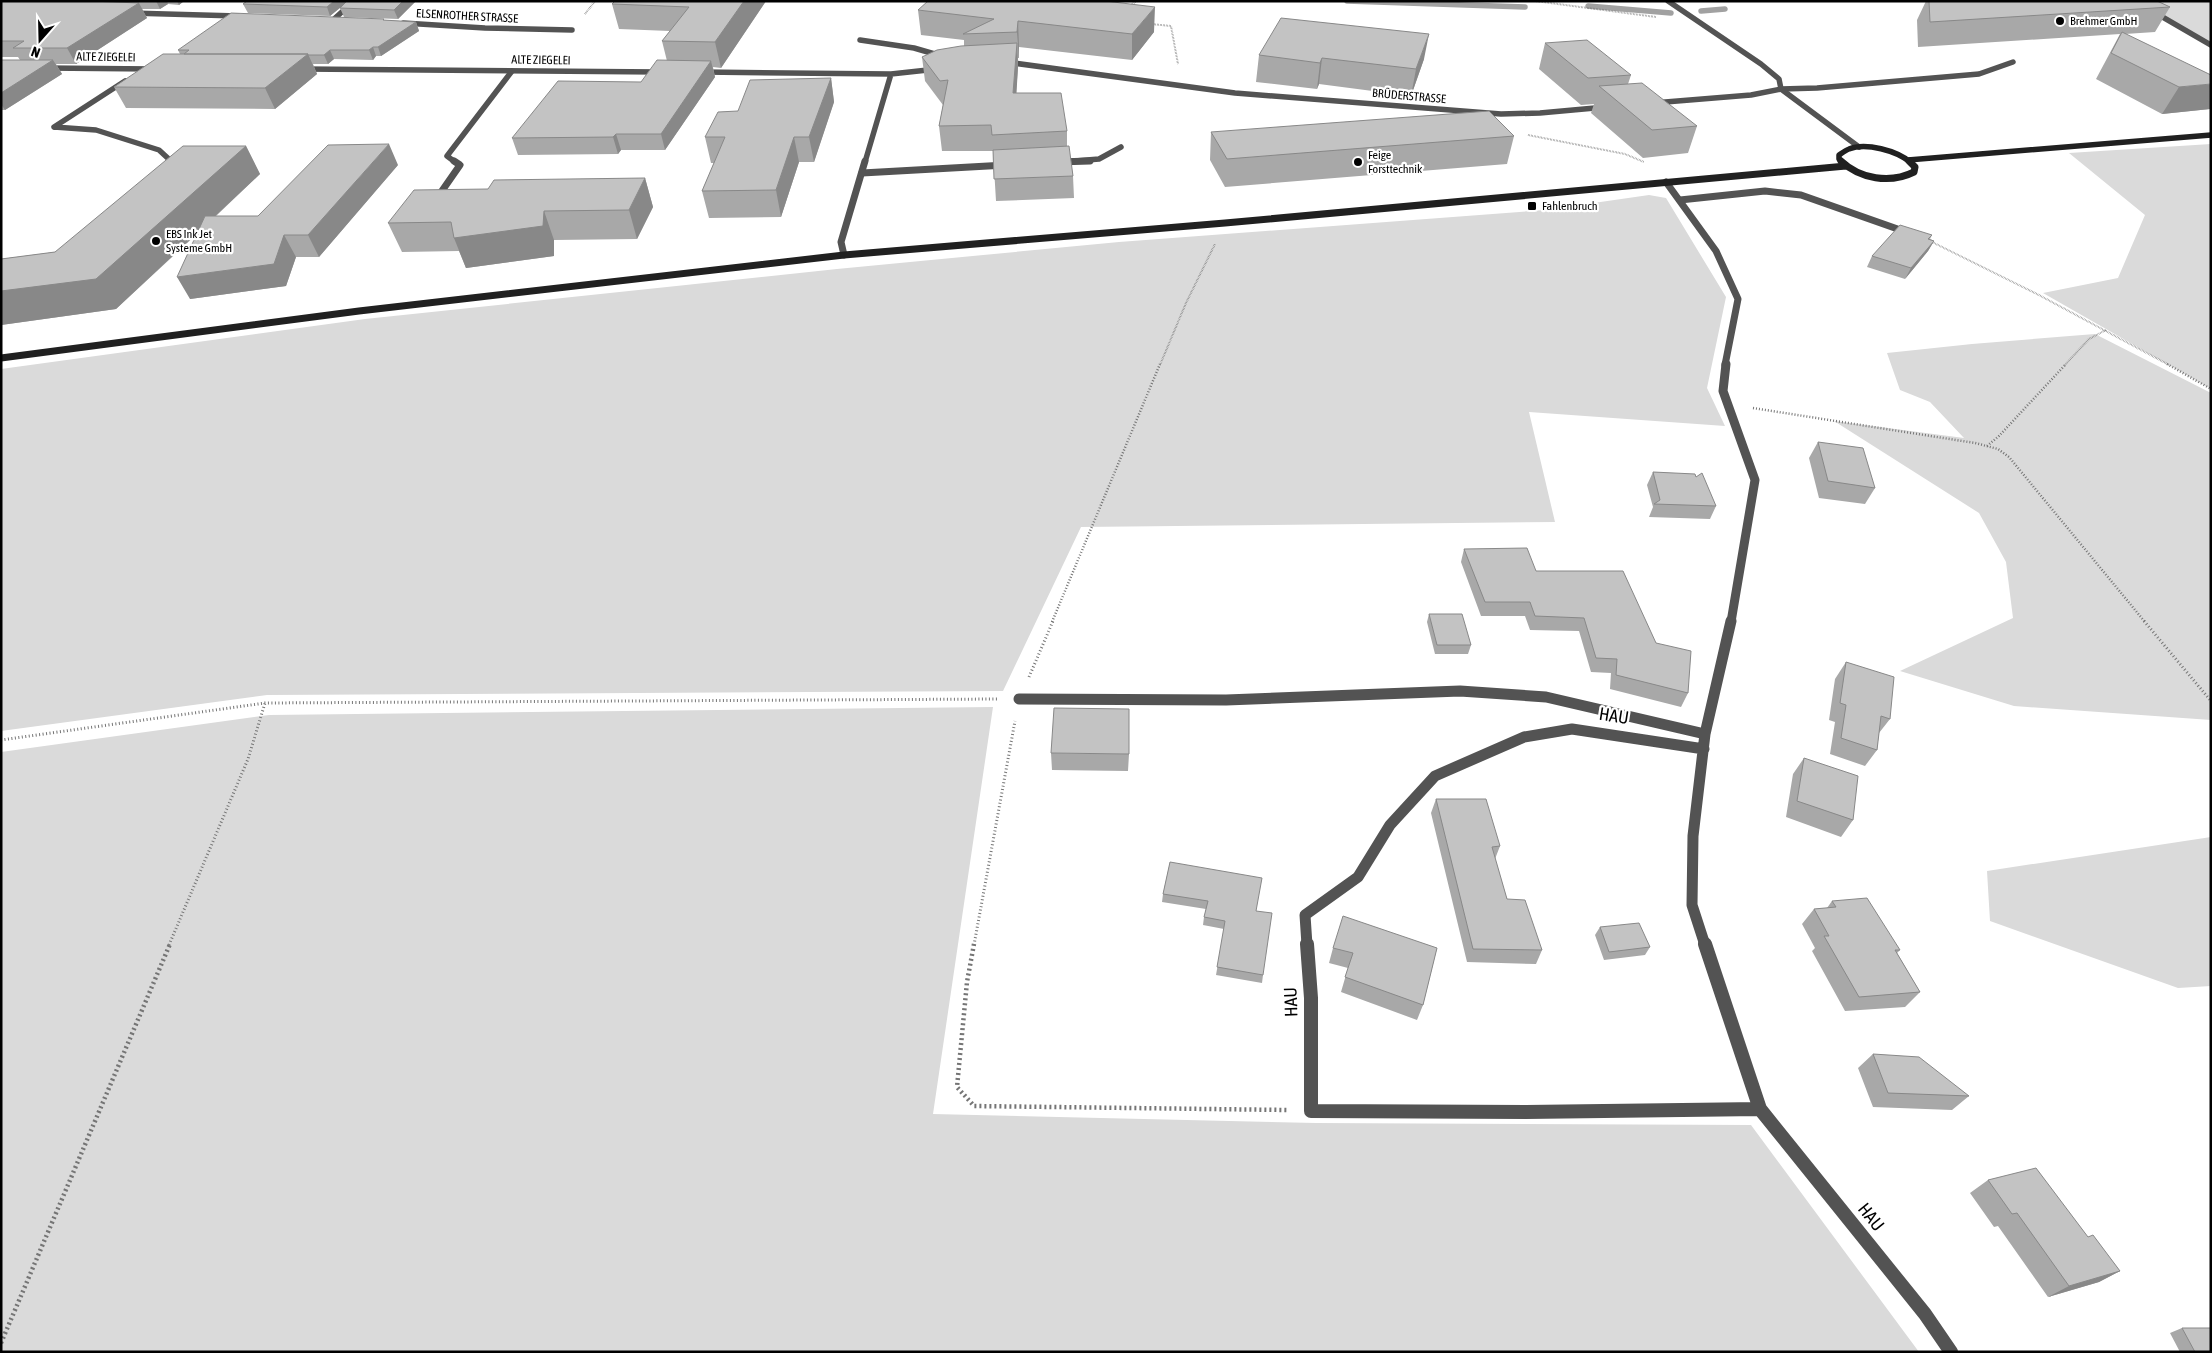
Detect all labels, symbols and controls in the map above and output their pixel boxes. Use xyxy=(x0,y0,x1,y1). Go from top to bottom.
street label: ELSENROTHER STRASSE xyxy=(416,6,518,26)
place label: Brehmer GmbH xyxy=(2070,14,2137,28)
north arrow xyxy=(15,15,65,65)
marker: Brehmer GmbH xyxy=(2054,15,2066,27)
text: N xyxy=(29,43,42,61)
street label: ALTE ZIEGELEI xyxy=(76,49,136,65)
street label: ALTE ZIEGELEI xyxy=(511,52,571,68)
street label: BRÜDERSTRASSE xyxy=(1372,86,1446,106)
place label: Feige Forsttechnik xyxy=(1368,148,1423,176)
marker: Feige Forsttechnik xyxy=(1352,156,1364,168)
place label: Fahlenbruch xyxy=(1542,199,1598,213)
marker: Fahlenbruch xyxy=(1526,200,1538,212)
place label: EBS Ink Jet Systeme GmbH xyxy=(166,227,232,255)
marker: EBS Ink Jet Systeme GmbH xyxy=(150,235,162,247)
street label: HAU xyxy=(1598,703,1630,728)
street label: HAU xyxy=(1279,987,1302,1017)
street label: HAU xyxy=(1854,1198,1889,1235)

